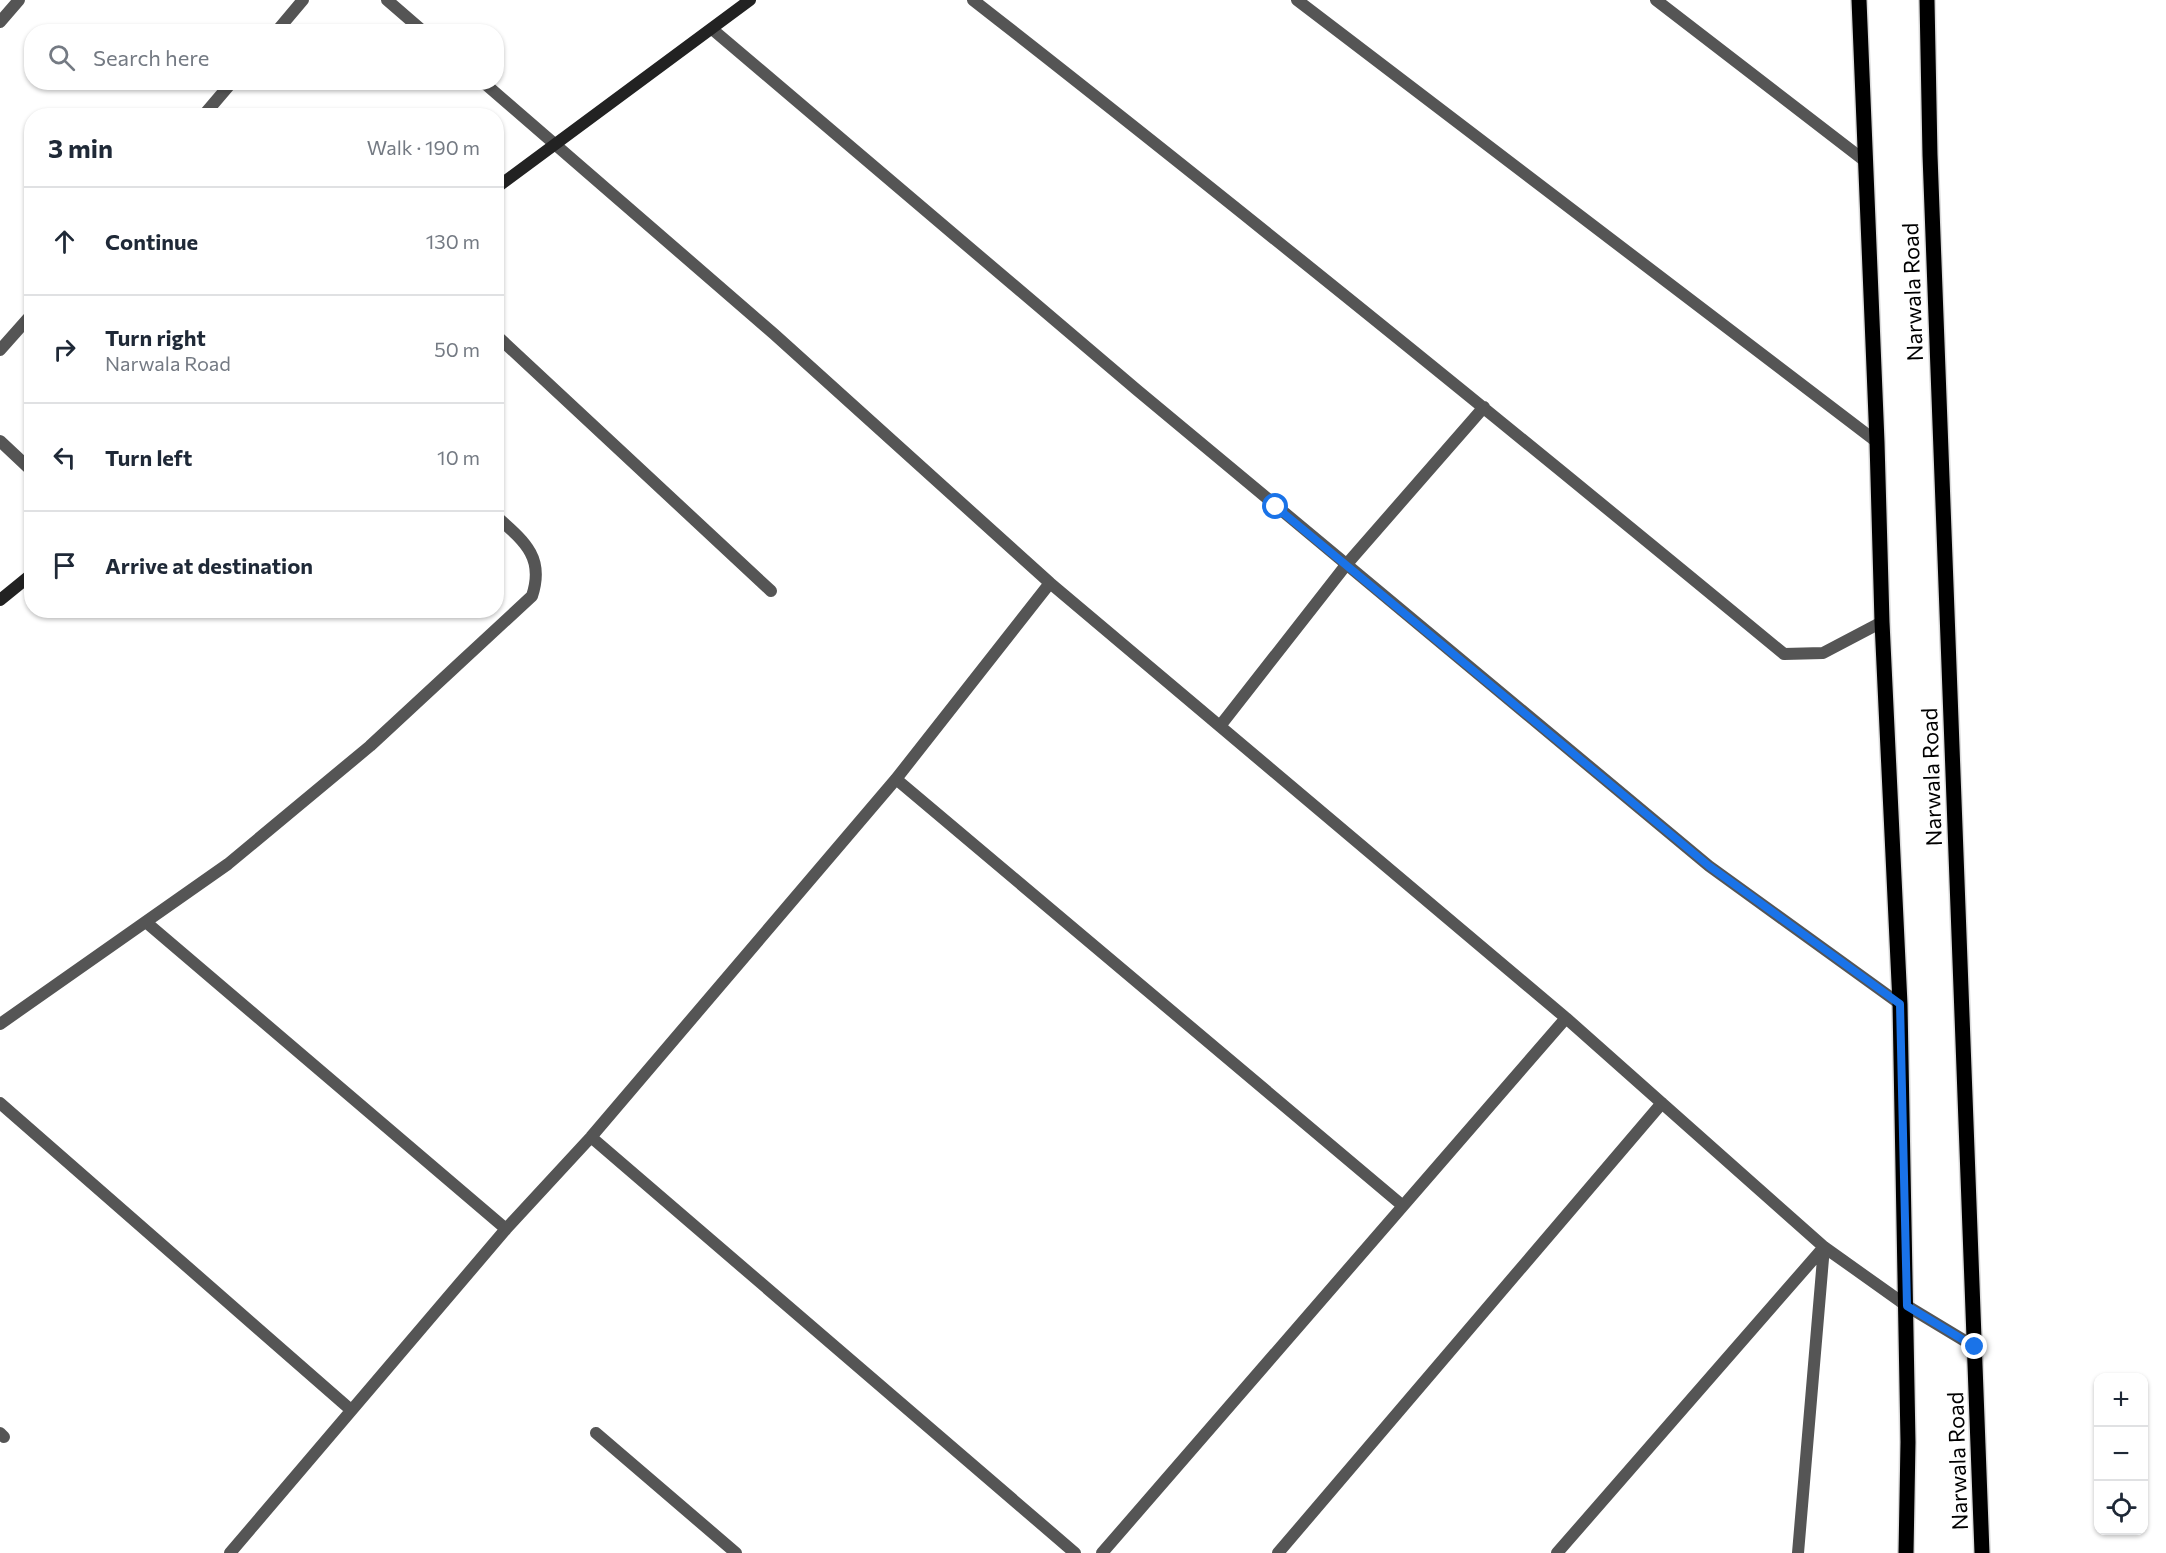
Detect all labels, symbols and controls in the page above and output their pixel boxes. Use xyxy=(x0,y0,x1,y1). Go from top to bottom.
search box xyxy=(24,24,504,90)
icon: search xyxy=(45,41,78,74)
text: Search here xyxy=(93,44,209,71)
text: 3 min xyxy=(48,132,113,163)
text: Walk · 190 m xyxy=(367,135,480,159)
street label: Narwala Road xyxy=(1896,222,1928,362)
icon: ahead xyxy=(48,225,81,258)
text: Continue xyxy=(105,228,198,255)
text: 130 m xyxy=(426,229,480,253)
text: Turn right xyxy=(105,324,206,351)
icon: right xyxy=(48,333,81,366)
text: 50 m xyxy=(434,337,480,361)
text: Narwala Road xyxy=(105,351,231,375)
icon: left xyxy=(48,441,81,474)
text: Turn left xyxy=(105,444,192,471)
text: 10 m xyxy=(437,445,480,469)
route start xyxy=(1262,493,1288,519)
icon: arrive xyxy=(48,549,81,582)
text: Arrive at destination xyxy=(105,552,313,579)
street label: Narwala Road xyxy=(1915,707,1947,847)
route end xyxy=(1961,1333,1987,1359)
map controls xyxy=(2094,1373,2148,1535)
button: + xyxy=(2094,1373,2148,1427)
street label: Narwala Road xyxy=(1941,1391,1973,1531)
button: − xyxy=(2094,1427,2148,1481)
button: locate xyxy=(2094,1481,2148,1535)

